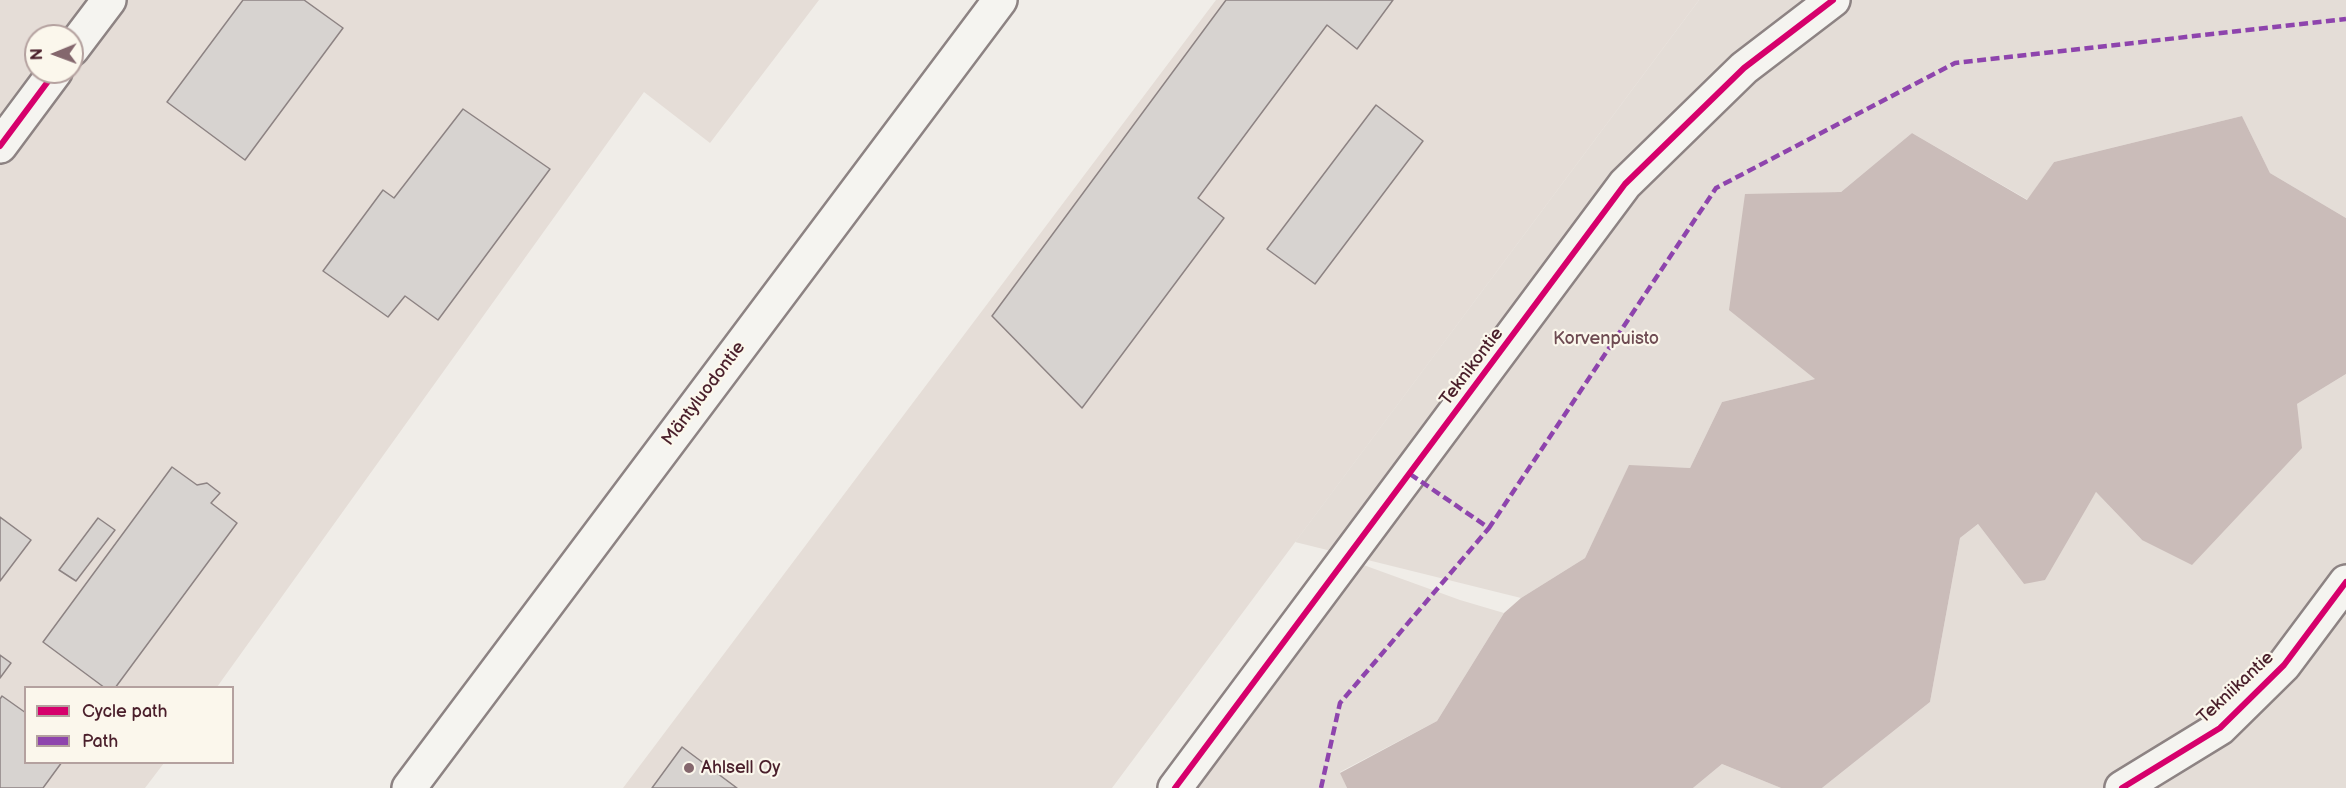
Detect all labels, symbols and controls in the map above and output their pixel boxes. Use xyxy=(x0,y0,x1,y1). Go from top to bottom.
north arrow xyxy=(24,24,84,84)
text: N xyxy=(28,48,47,60)
street label: Teknikontie xyxy=(1436,324,1508,410)
park label: Korvenpuisto xyxy=(1553,328,1659,350)
street label: Mäntyluodontie xyxy=(658,338,750,450)
street label: Tekniikantie xyxy=(2193,647,2279,729)
legend xyxy=(24,686,234,764)
text: Cycle path xyxy=(82,701,168,722)
text: Path xyxy=(82,731,118,752)
place label: Ahlsell Oy xyxy=(701,757,780,779)
marker: Ahlsell Oy xyxy=(682,761,696,775)

